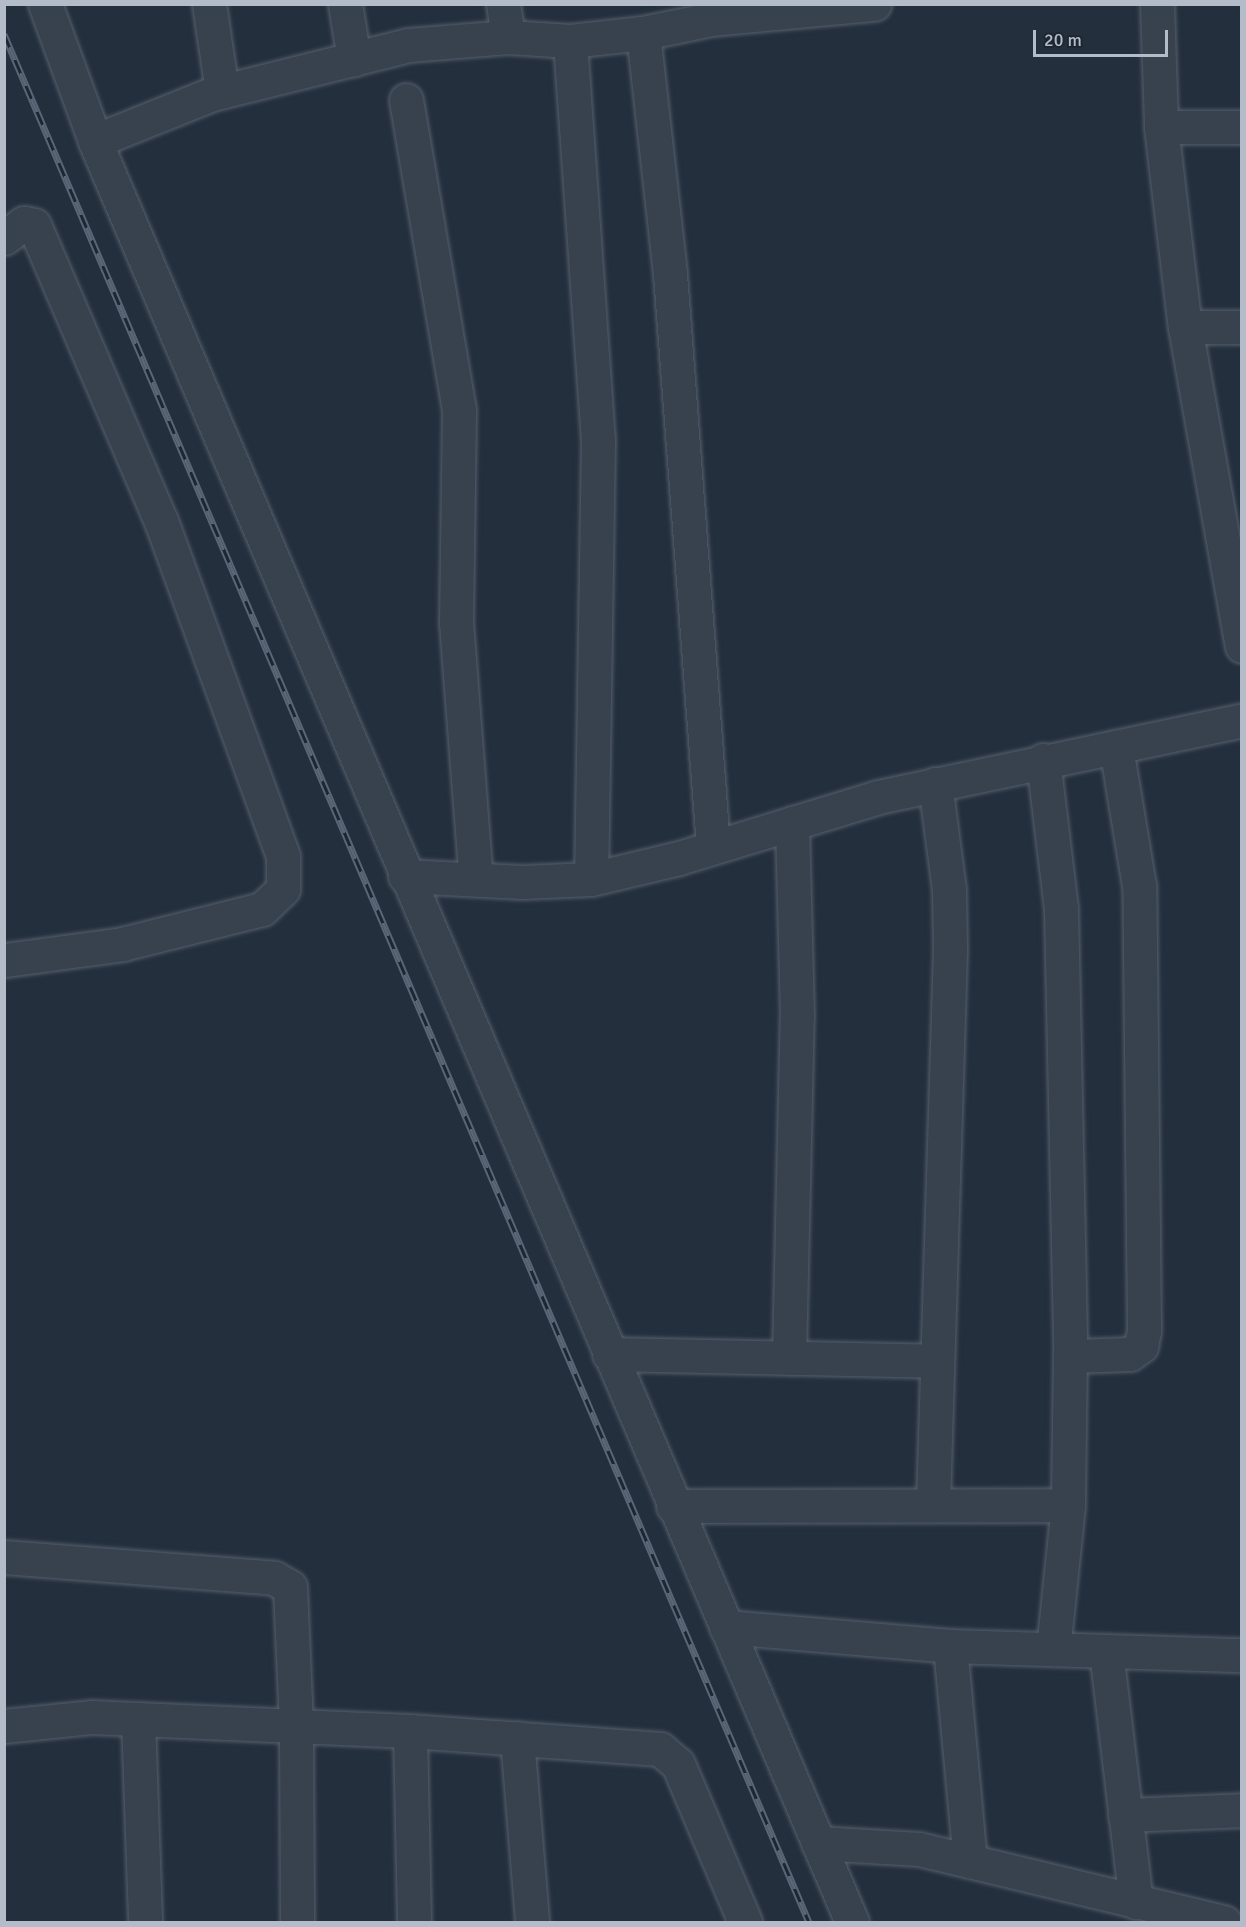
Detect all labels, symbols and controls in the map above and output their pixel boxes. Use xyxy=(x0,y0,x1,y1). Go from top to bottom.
scale bar xyxy=(1036,18,1171,56)
text: 20 m xyxy=(1044,29,1082,51)

